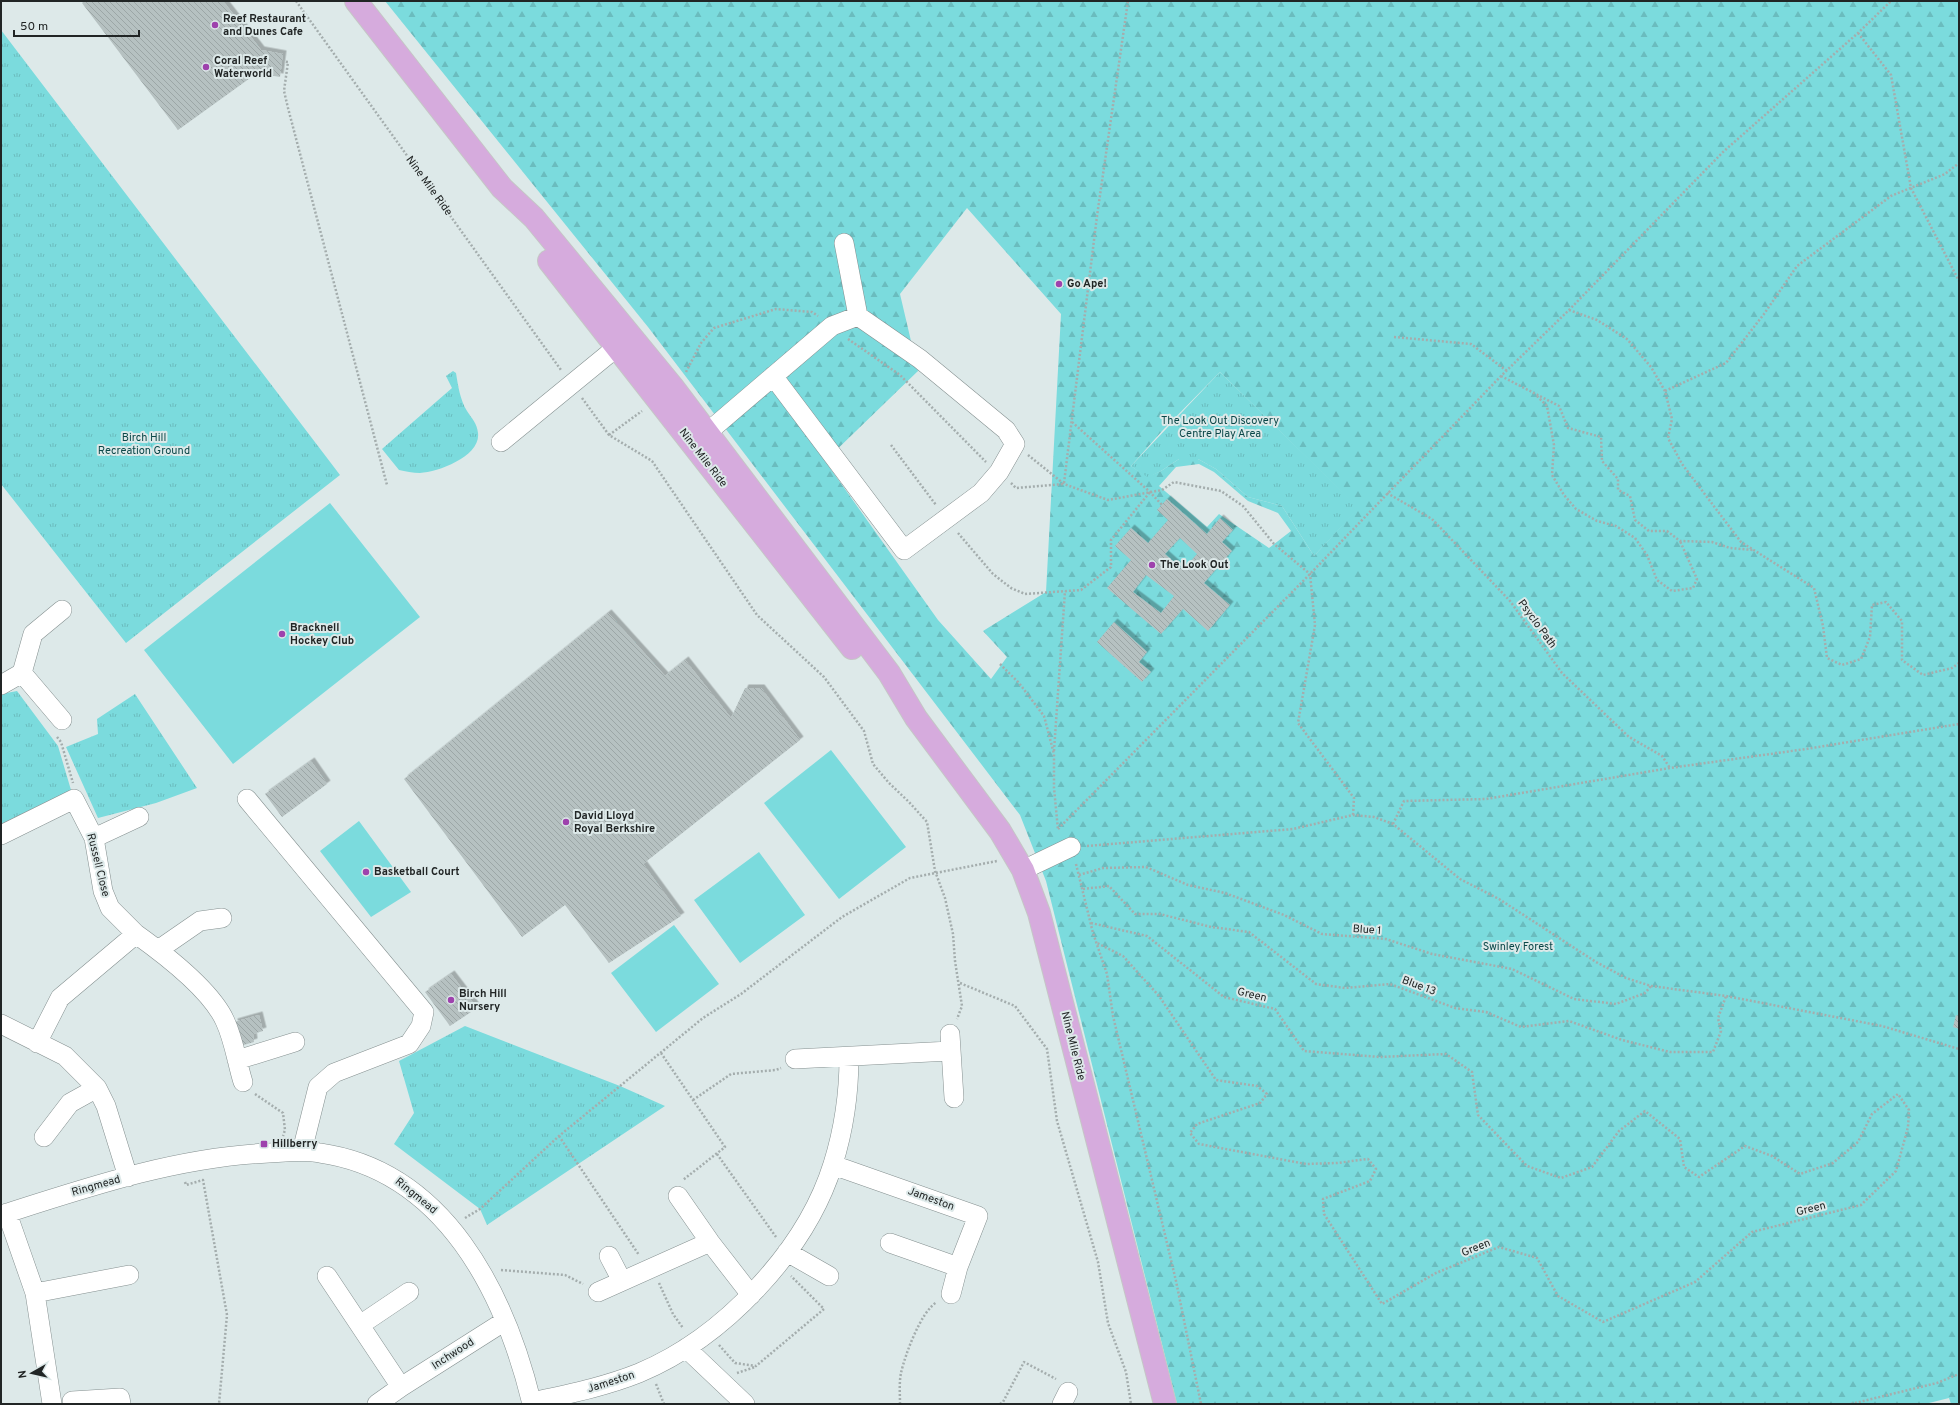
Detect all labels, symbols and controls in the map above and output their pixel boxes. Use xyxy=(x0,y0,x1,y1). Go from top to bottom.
scale bar xyxy=(14,12,139,38)
place label: Reef Restaurant and Dunes Cafe xyxy=(223,12,306,39)
text: 50 m xyxy=(20,19,48,35)
marker: Reef Restaurant and Dunes Cafe xyxy=(210,20,220,30)
place label: Coral Reef Waterworld xyxy=(214,54,272,81)
marker: Coral Reef Waterworld xyxy=(201,62,211,72)
street label: Nine Mile Ride xyxy=(403,153,455,219)
place label: Go Ape! xyxy=(1067,277,1107,291)
marker: Go Ape! xyxy=(1054,279,1064,289)
park label: The Look Out Discovery Centre Play Area xyxy=(1161,414,1279,441)
street label: Nine Mile Ride xyxy=(676,426,730,490)
park label: Birch Hill Recreation Ground xyxy=(98,431,190,458)
place label: The Look Out xyxy=(1160,558,1229,572)
marker: The Look Out xyxy=(1147,560,1157,570)
street label: Psyclo Path xyxy=(1515,597,1559,651)
place label: Bracknell Hockey Club xyxy=(290,621,354,648)
marker: Bracknell Hockey Club xyxy=(277,629,287,639)
place label: David Lloyd Royal Berkshire xyxy=(574,809,655,836)
marker: David Lloyd Royal Berkshire xyxy=(561,817,571,827)
street label: Russell Close xyxy=(83,832,113,898)
place label: Basketball Court xyxy=(374,865,460,879)
marker: Basketball Court xyxy=(361,867,371,877)
street label: Blue 1 xyxy=(1352,922,1382,938)
park label: Swinley Forest xyxy=(1483,940,1553,954)
street label: Blue 13 xyxy=(1400,973,1438,999)
street label: Green xyxy=(1236,985,1268,1005)
place label: Birch Hill Nursery xyxy=(459,987,507,1014)
marker: Birch Hill Nursery xyxy=(446,995,456,1005)
street label: Nine Mile Ride xyxy=(1058,1010,1088,1082)
place label: Hillberry xyxy=(272,1137,317,1151)
marker: Hillberry xyxy=(259,1139,269,1149)
street label: Ringmead xyxy=(70,1172,122,1200)
street label: Ringmead xyxy=(392,1175,440,1217)
street label: Jameston xyxy=(906,1184,956,1214)
street label: Green xyxy=(1795,1199,1827,1219)
street label: Green xyxy=(1460,1236,1492,1260)
street label: Inchwood xyxy=(429,1335,477,1373)
north arrow xyxy=(12,1353,52,1393)
street label: Jameston xyxy=(586,1368,636,1396)
text: N xyxy=(16,1369,31,1379)

